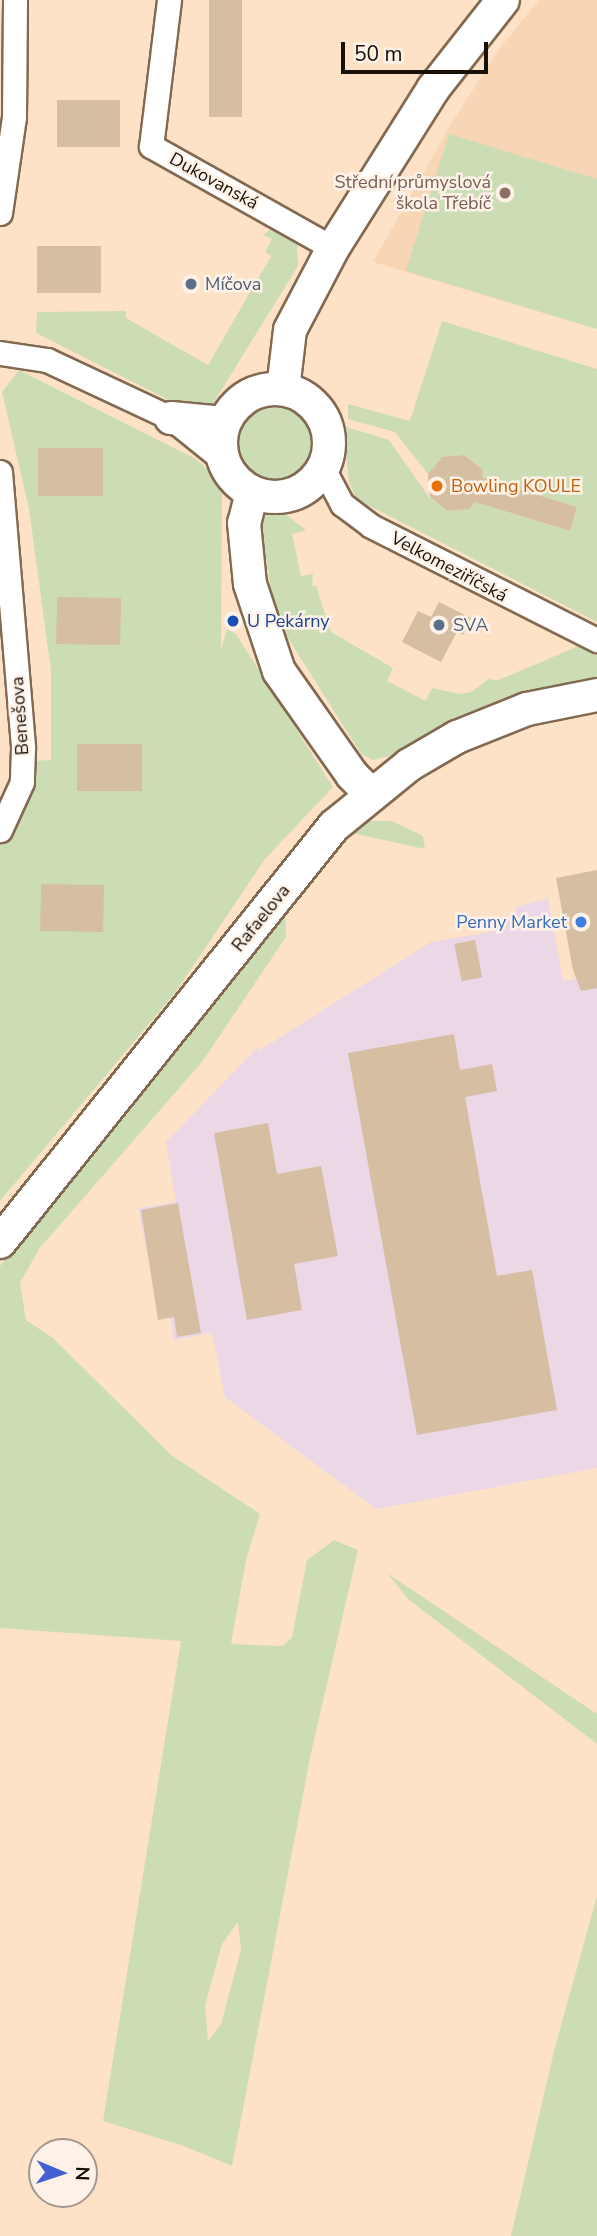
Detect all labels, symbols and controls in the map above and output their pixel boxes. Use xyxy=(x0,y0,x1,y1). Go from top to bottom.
scale bar xyxy=(345,28,492,72)
text: 50 m xyxy=(354,40,403,68)
street label: Dukovanská xyxy=(166,148,262,214)
place label: Střední průmyslová škola Třebíč xyxy=(334,172,491,214)
marker: Střední průmyslová škola Třebíč xyxy=(497,185,513,201)
place label: Míčova xyxy=(205,273,261,295)
marker: Míčova xyxy=(183,276,199,292)
place label: Bowling KOULE xyxy=(451,475,581,497)
marker: Bowling KOULE xyxy=(429,478,445,494)
street label: Velkomeziříčská xyxy=(387,527,511,607)
place label: U Pekárny xyxy=(247,610,330,632)
marker: U Pekárny xyxy=(225,613,241,629)
place label: SVA xyxy=(453,614,488,636)
marker: SVA xyxy=(431,617,447,633)
street label: Benešova xyxy=(6,676,34,756)
street label: Rafaelova xyxy=(227,880,295,956)
place label: Penny Market xyxy=(456,911,567,933)
marker: Penny Market xyxy=(573,914,589,930)
north arrow xyxy=(28,2138,98,2208)
text: N xyxy=(69,2166,95,2181)

